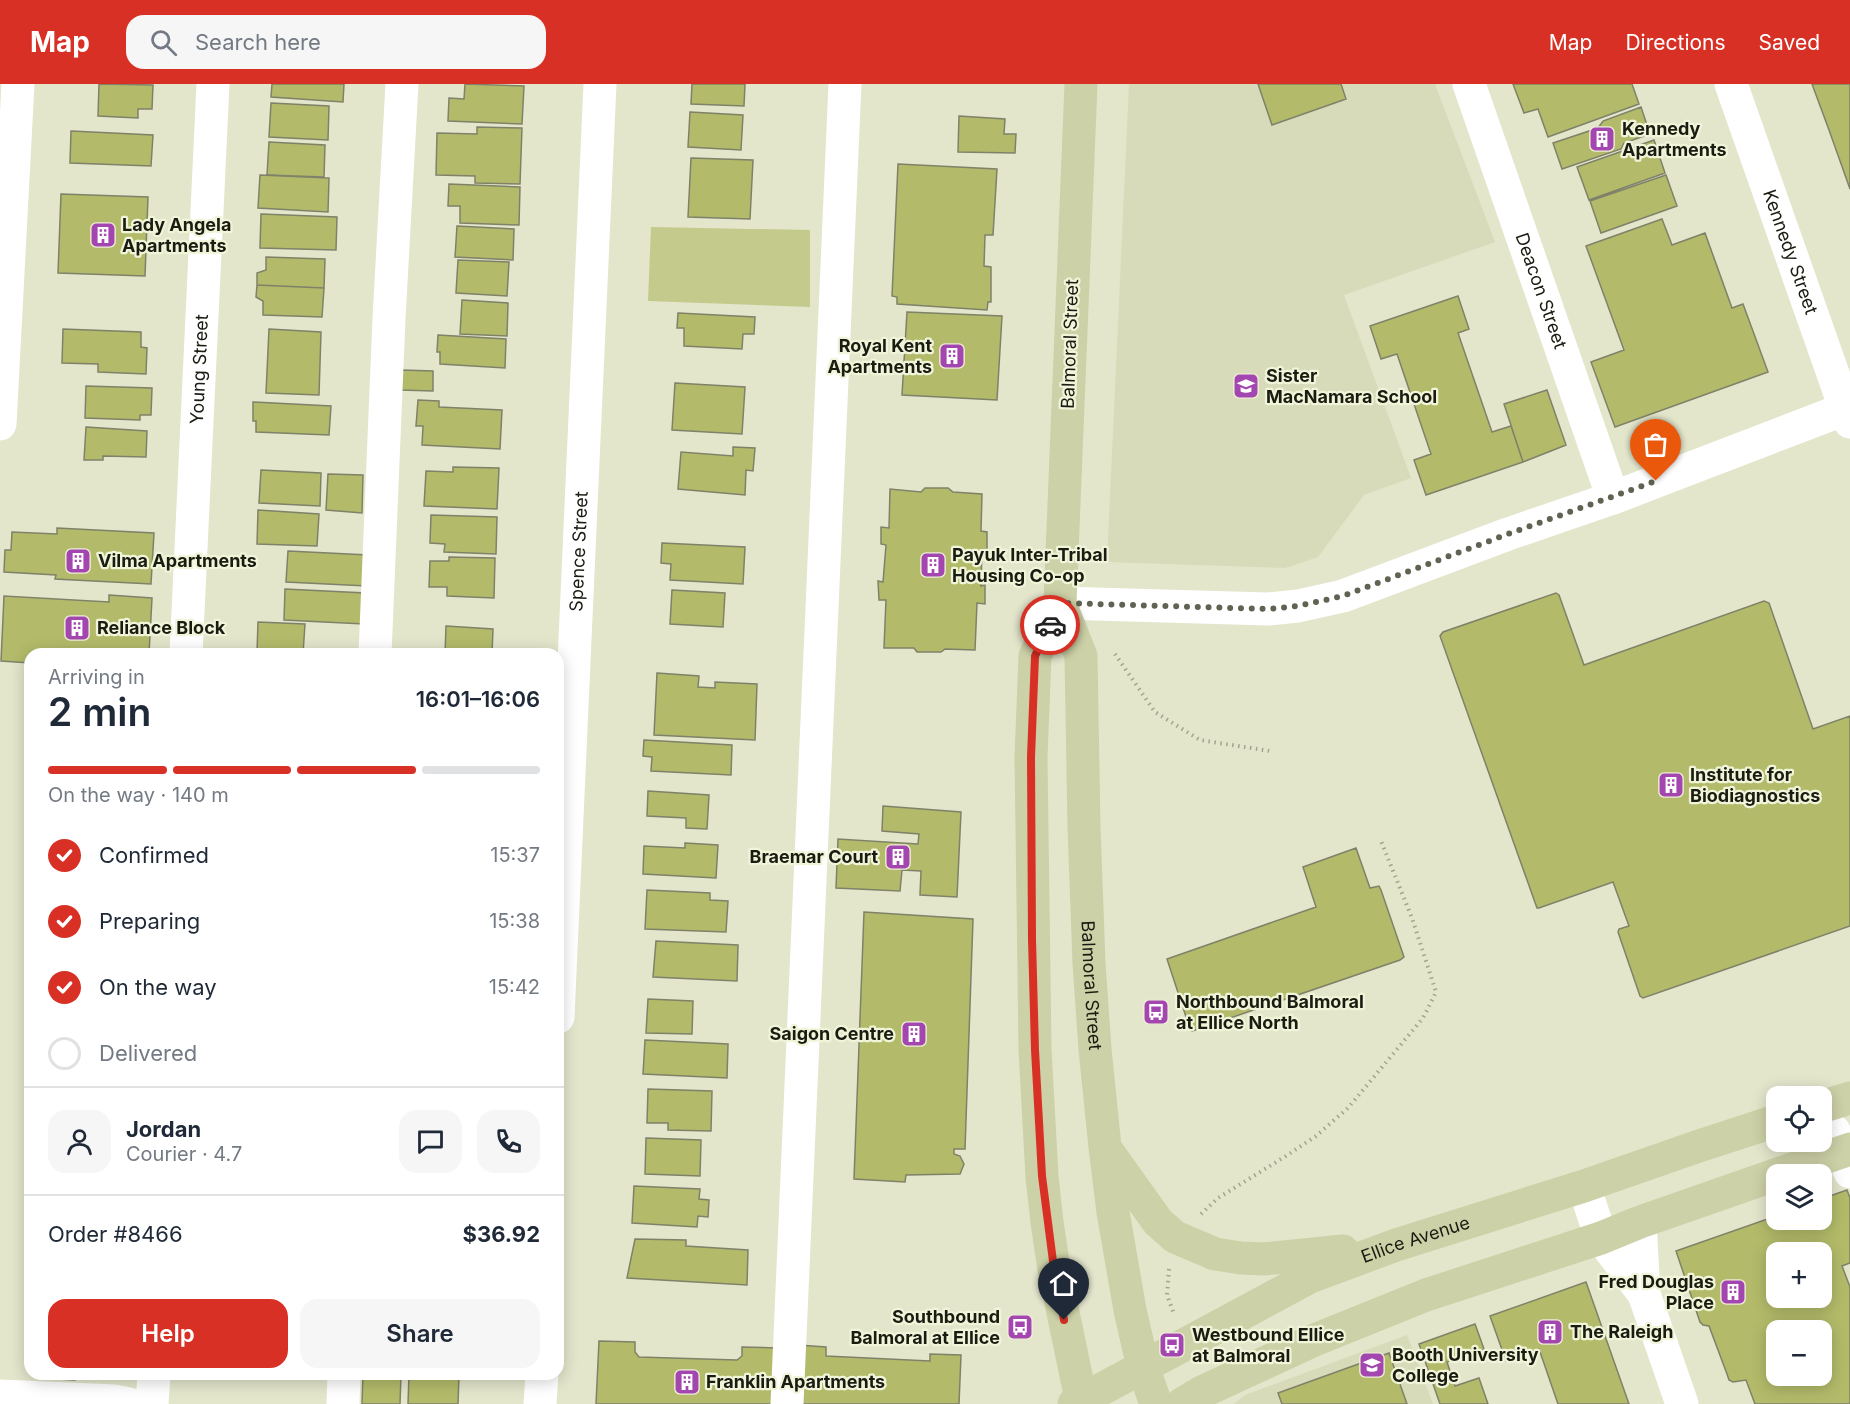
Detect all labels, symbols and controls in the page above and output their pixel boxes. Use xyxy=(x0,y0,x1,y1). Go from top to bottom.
search box xyxy=(126,15,546,69)
text: Map xyxy=(30,25,90,59)
icon: search xyxy=(147,26,180,59)
text: Search here xyxy=(195,29,321,55)
text: Map xyxy=(1549,30,1592,55)
text: Directions xyxy=(1625,30,1726,55)
text: Saved xyxy=(1759,30,1820,55)
place label: Kennedy Apartments xyxy=(1622,118,1727,160)
building icon: Kennedy Apartments xyxy=(1587,124,1617,154)
street label: Kennedy Street xyxy=(1759,187,1822,317)
place label: Lady Angela Apartments xyxy=(122,214,231,256)
building icon: Lady Angela Apartments xyxy=(88,220,118,250)
street label: Deacon Street xyxy=(1512,230,1571,352)
street label: Balmoral Street xyxy=(1057,279,1082,409)
street label: Young Street xyxy=(186,314,212,425)
place label: Royal Kent Apartments xyxy=(827,335,932,377)
building icon: Royal Kent Apartments xyxy=(937,341,967,371)
place label: Sister MacNamara School xyxy=(1266,365,1437,407)
school or university icon: Sister MacNamara School xyxy=(1231,371,1261,401)
pin xyxy=(1630,419,1681,481)
icon: bag xyxy=(1639,428,1672,461)
street label: Spence Street xyxy=(565,491,592,612)
place label: Payuk Inter-Tribal Housing Co-op xyxy=(952,544,1108,586)
building icon: Vilma Apartments xyxy=(63,546,93,576)
place label: Vilma Apartments xyxy=(98,550,257,571)
building icon: Payuk Inter-Tribal Housing Co-op xyxy=(918,550,948,580)
courier xyxy=(1020,595,1080,655)
icon: car xyxy=(1034,609,1067,642)
building icon: Reliance Block xyxy=(62,613,92,643)
place label: Reliance Block xyxy=(97,617,226,638)
text: Arriving in xyxy=(48,665,145,689)
text: 16:01–16:06 xyxy=(416,686,540,712)
text: 2 min xyxy=(48,688,151,735)
place label: Institute for Biodiagnostics xyxy=(1690,764,1820,806)
building icon: Institute for Biodiagnostics xyxy=(1656,770,1686,800)
text: On the way · 140 m xyxy=(48,783,229,807)
icon: check xyxy=(48,839,81,872)
text: Confirmed xyxy=(99,842,209,868)
building icon: Braemar Court xyxy=(883,842,913,872)
text: 15:37 xyxy=(490,843,540,867)
place label: Braemar Court xyxy=(750,846,878,867)
icon: check xyxy=(48,905,81,938)
text: Preparing xyxy=(99,908,200,934)
text: 15:38 xyxy=(489,909,540,933)
street label: Balmoral Street xyxy=(1077,920,1106,1051)
icon: check xyxy=(48,971,81,1004)
text: On the way xyxy=(99,974,217,1000)
text: 15:42 xyxy=(489,975,540,999)
place label: Northbound Balmoral at Ellice North xyxy=(1176,991,1364,1033)
bus stop icon: Northbound Balmoral at Ellice North xyxy=(1141,997,1171,1027)
building icon: Saigon Centre xyxy=(899,1019,929,1049)
place label: Saigon Centre xyxy=(770,1023,894,1044)
text: Delivered xyxy=(99,1040,197,1066)
map controls xyxy=(1766,1086,1832,1386)
button: locate xyxy=(1766,1086,1832,1152)
button: person xyxy=(48,1110,111,1173)
button: chat xyxy=(399,1110,462,1173)
button: phone xyxy=(477,1110,540,1173)
text: Jordan xyxy=(126,1116,201,1142)
text: Courier · 4.7 xyxy=(126,1142,242,1166)
button: layers xyxy=(1766,1164,1832,1230)
street label: Ellice Avenue xyxy=(1358,1212,1472,1267)
text: Order #8466 xyxy=(48,1221,183,1247)
text: $36.92 xyxy=(463,1221,540,1247)
button: + xyxy=(1766,1242,1832,1308)
pin xyxy=(1038,1258,1089,1320)
icon: home xyxy=(1047,1267,1080,1300)
place label: Fred Douglas Place xyxy=(1599,1271,1714,1313)
building icon: Fred Douglas Place xyxy=(1718,1277,1748,1307)
button: Help xyxy=(48,1299,288,1368)
button: Share xyxy=(300,1299,540,1368)
place label: Southbound Balmoral at Ellice xyxy=(850,1306,1000,1348)
bus stop icon: Southbound Balmoral at Ellice xyxy=(1005,1312,1035,1342)
building icon: The Raleigh xyxy=(1535,1317,1565,1347)
button: − xyxy=(1766,1320,1832,1386)
place label: The Raleigh xyxy=(1570,1321,1673,1342)
place label: Westbound Ellice at Balmoral xyxy=(1192,1324,1345,1366)
bus stop icon: Westbound Ellice at Balmoral xyxy=(1157,1330,1187,1360)
place label: Booth University College xyxy=(1392,1344,1539,1386)
school or university icon: Booth University College xyxy=(1357,1350,1387,1380)
building icon: Franklin Apartments xyxy=(672,1367,702,1397)
place label: Franklin Apartments xyxy=(706,1371,885,1392)

